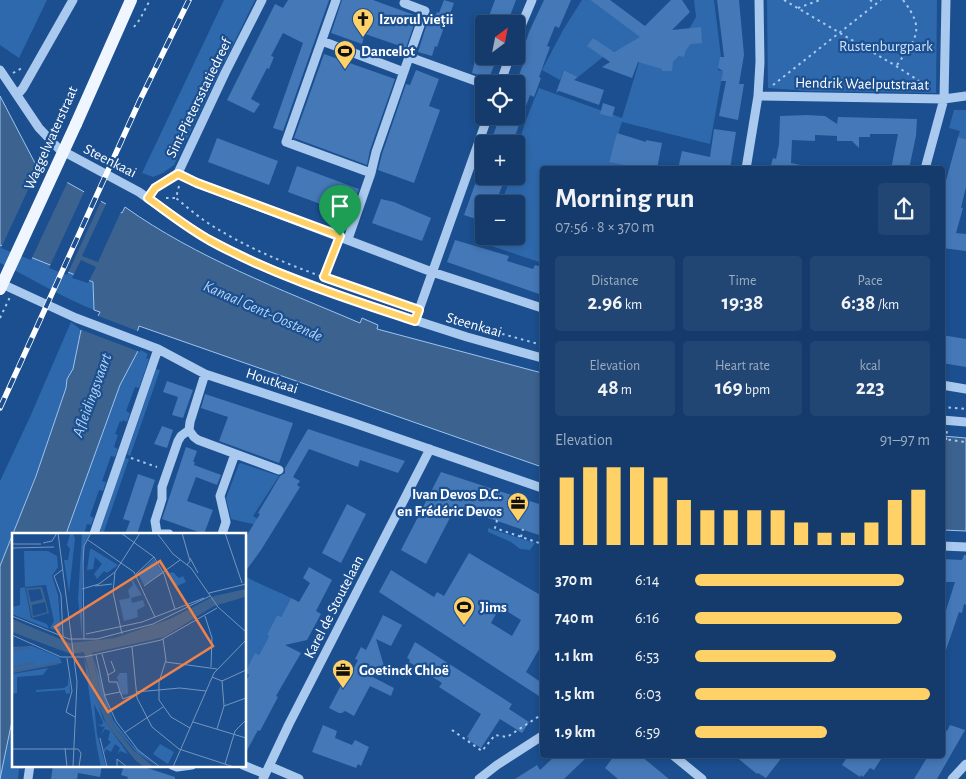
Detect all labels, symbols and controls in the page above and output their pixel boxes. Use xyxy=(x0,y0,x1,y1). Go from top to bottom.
church icon: Izvorul vieţii xyxy=(351,7,375,38)
place label: Izvorul vieţii xyxy=(379,12,454,27)
north arrow xyxy=(475,15,525,65)
map controls xyxy=(475,15,525,245)
street label: Sint-Pietersstatiedreef xyxy=(164,35,235,160)
sports icon: Dancelot xyxy=(333,39,357,70)
park label: Rustenburgpark xyxy=(839,39,933,54)
place label: Dancelot xyxy=(361,44,415,59)
button: locate xyxy=(475,75,525,125)
street label: Hendrik Waelputstraat xyxy=(795,75,929,93)
street label: Waggelwaterstraat xyxy=(21,84,81,192)
button: + xyxy=(475,135,525,185)
street label: Steenkaai xyxy=(81,141,139,181)
button: share xyxy=(878,183,930,235)
pin xyxy=(319,185,361,236)
text: Morning run xyxy=(555,185,695,213)
icon: arrive xyxy=(326,192,354,220)
button: − xyxy=(475,195,525,245)
text: 07:56 · 8 × 370 m xyxy=(555,219,655,235)
text: Distance xyxy=(591,274,639,288)
text: Time xyxy=(729,274,756,288)
text: Pace xyxy=(858,274,883,288)
water label: Kanaal Gent-Oostende xyxy=(201,278,325,344)
text: 2.96 xyxy=(587,292,622,313)
text: 19:38 xyxy=(722,292,763,313)
text: 6:38 xyxy=(841,292,875,313)
text: km xyxy=(622,298,642,312)
text: /km xyxy=(875,298,899,312)
street label: Steenkaai xyxy=(444,310,504,340)
water label: Afleidingsvaart xyxy=(69,350,115,440)
text: Elevation xyxy=(590,359,640,373)
text: Heart rate xyxy=(715,359,770,373)
text: kcal xyxy=(859,359,881,373)
street label: Houtkaai xyxy=(244,366,300,396)
text: 48 xyxy=(598,377,619,398)
text: 169 xyxy=(715,377,743,398)
text: 223 xyxy=(856,377,885,398)
text: m xyxy=(619,383,632,397)
text: bpm xyxy=(743,383,770,397)
text: Elevation xyxy=(555,432,613,448)
text: 91–97 m xyxy=(880,432,930,448)
place label: Ivan Devos D.C. en Frédéric Devos xyxy=(397,487,502,519)
office icon: Ivan Devos D.C. en Frédéric Devos xyxy=(506,491,530,522)
inset map xyxy=(12,533,246,766)
street label: Karel de Stoutelaan xyxy=(302,553,366,661)
text: 370 m xyxy=(555,572,592,588)
text: 6:14 xyxy=(635,572,659,588)
sports icon: Jims xyxy=(452,595,476,626)
place label: Jims xyxy=(480,600,507,615)
text: 740 m xyxy=(555,610,594,626)
text: 6:16 xyxy=(635,610,659,626)
text: 1.1 km xyxy=(555,648,593,664)
text: 6:53 xyxy=(635,648,659,664)
office icon: Goetinck Chloë xyxy=(331,658,355,689)
place label: Goetinck Chloë xyxy=(359,663,449,678)
text: 1.5 km xyxy=(555,686,595,702)
text: 6:03 xyxy=(635,686,661,702)
text: 1.9 km xyxy=(555,724,595,740)
text: 6:59 xyxy=(635,724,660,740)

